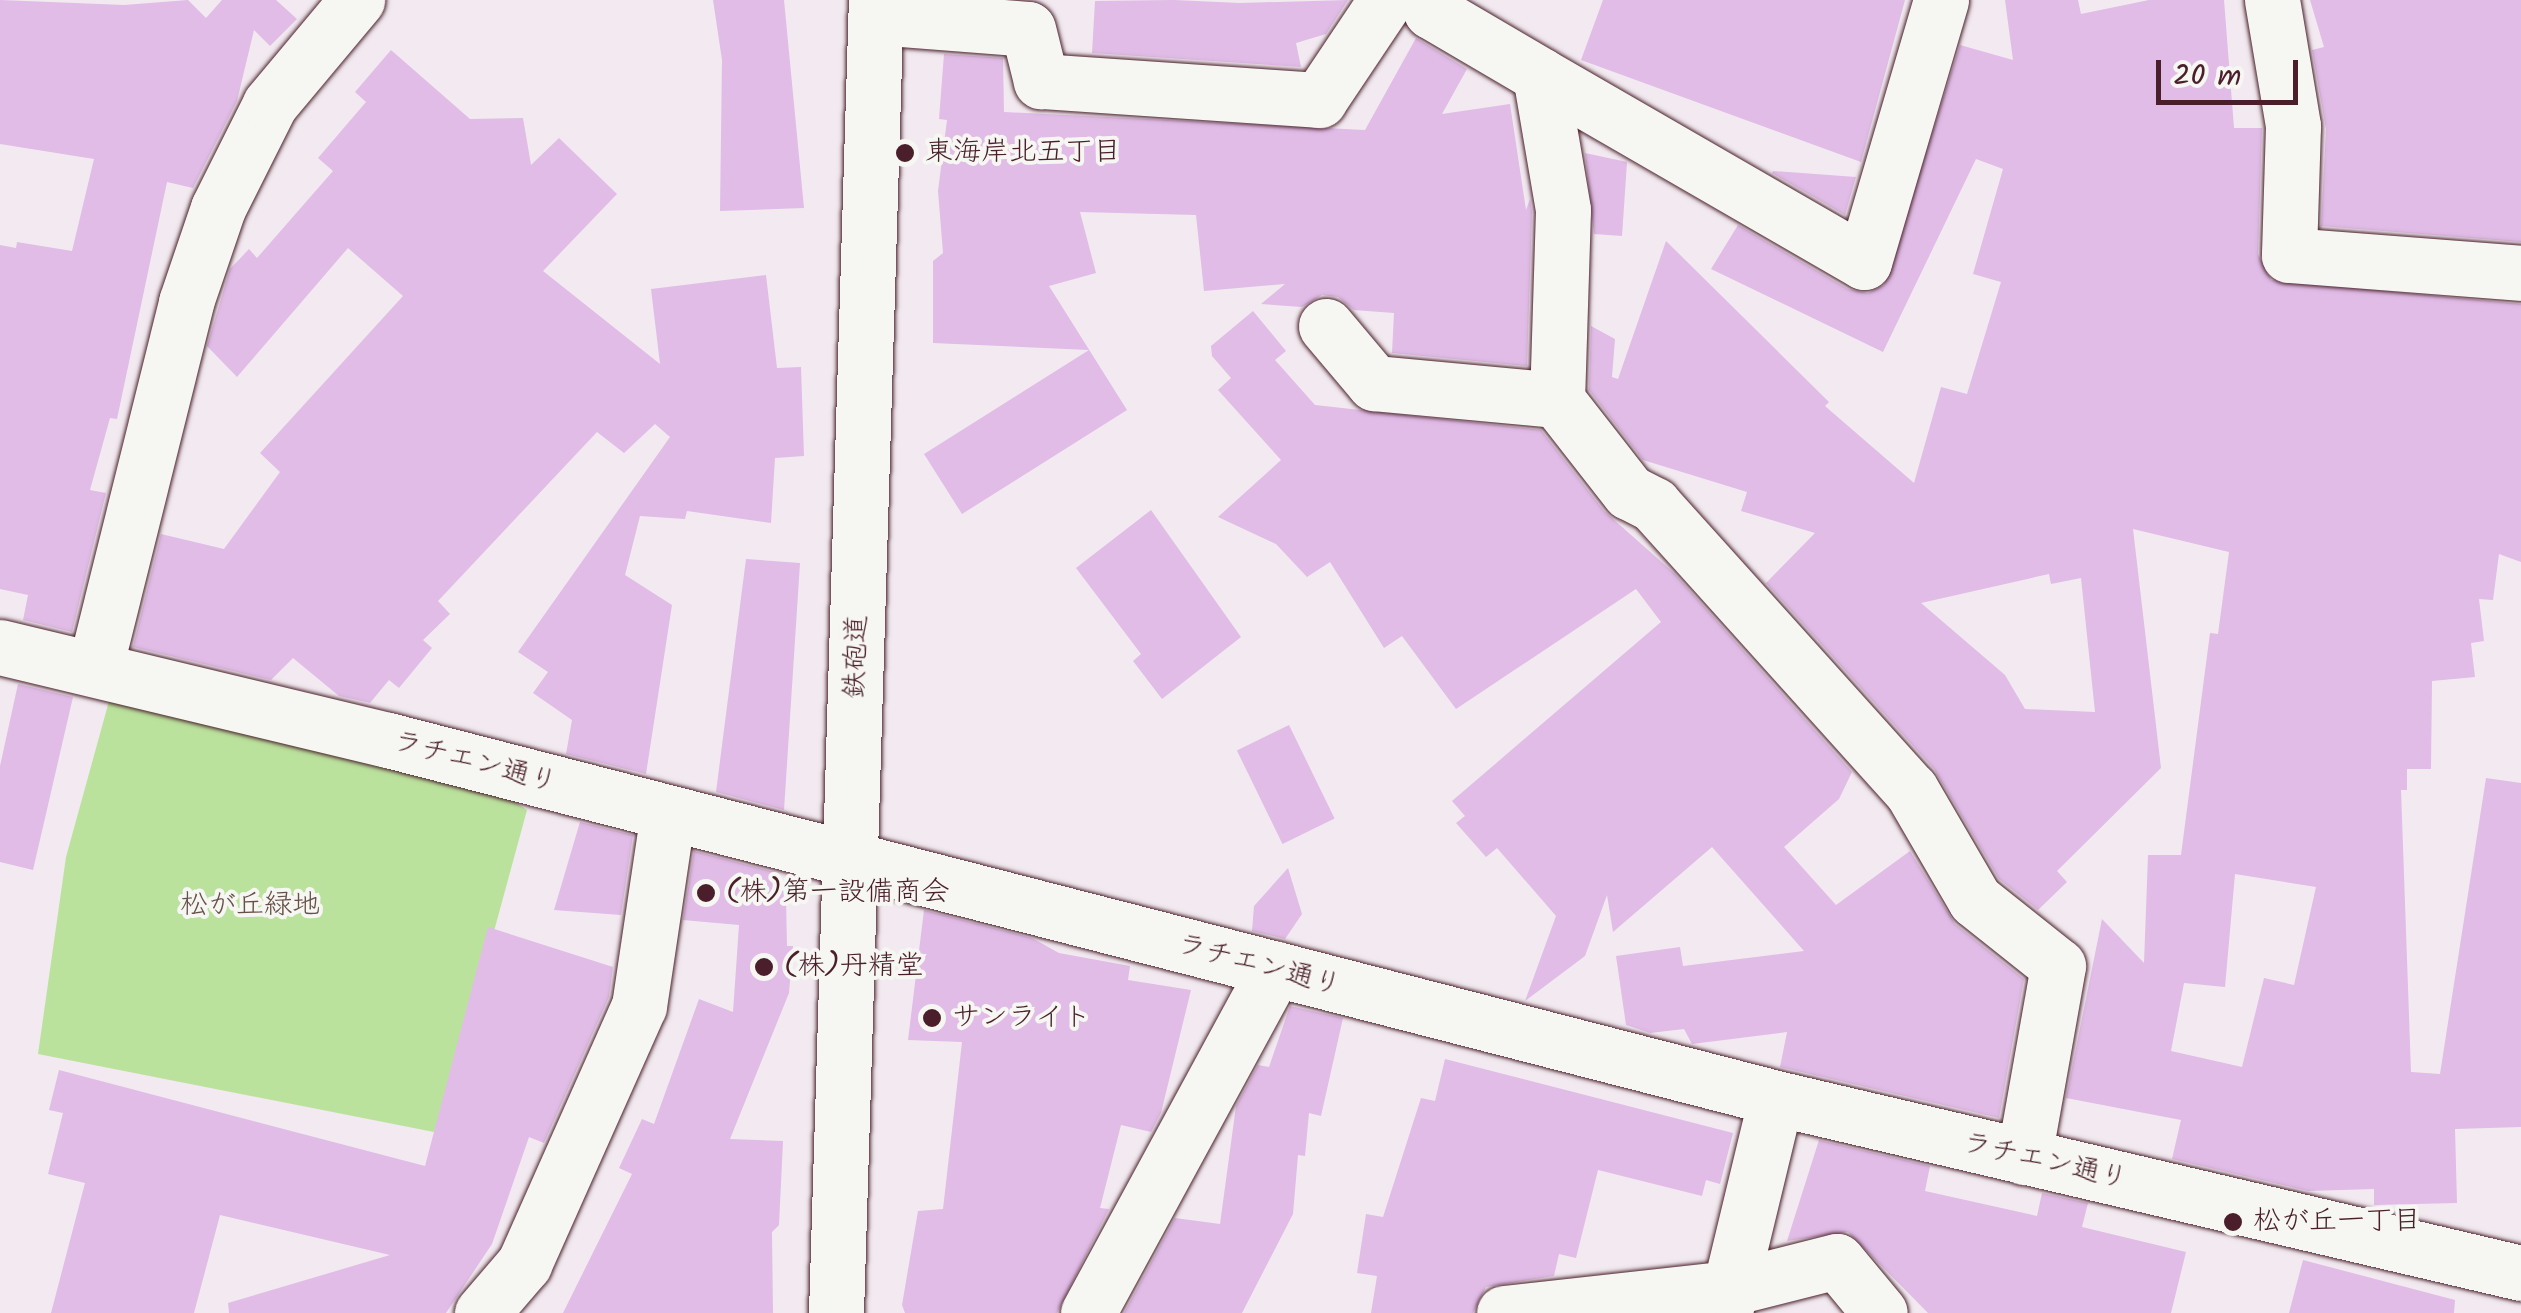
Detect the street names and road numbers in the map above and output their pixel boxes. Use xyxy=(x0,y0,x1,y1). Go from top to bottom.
street label: 鉄砲道 xyxy=(839,614,875,700)
street label: ラチエン通り xyxy=(390,725,560,801)
street label: ラチエン通り xyxy=(1174,928,1344,1004)
street label: ラチエン通り xyxy=(1959,1127,2131,1197)

